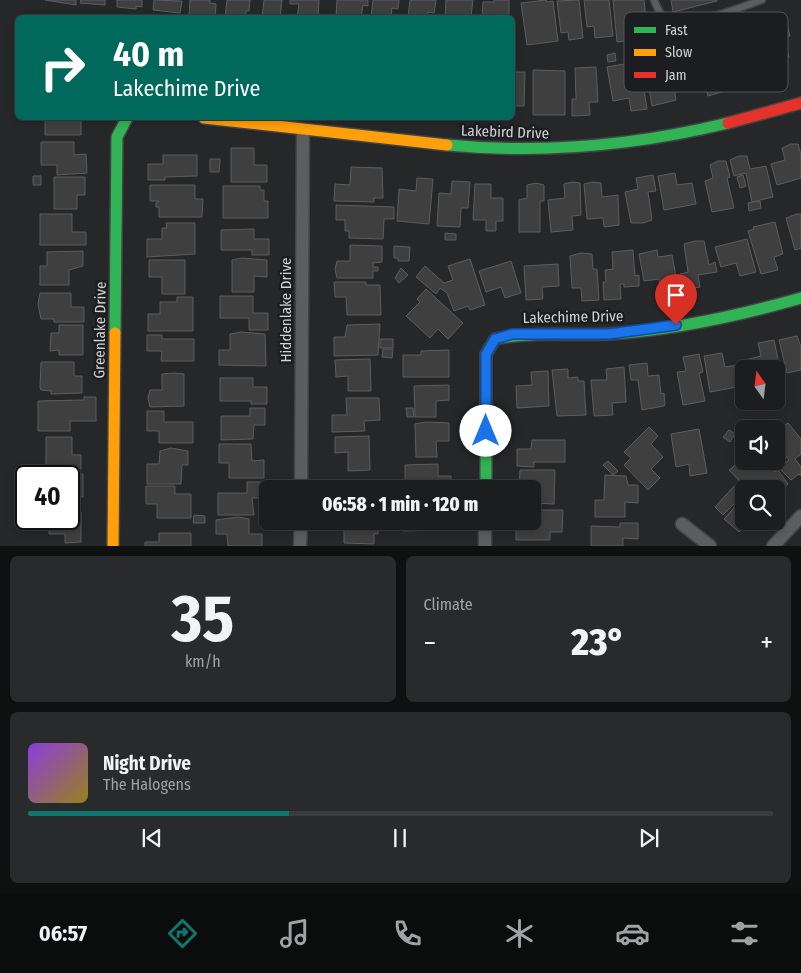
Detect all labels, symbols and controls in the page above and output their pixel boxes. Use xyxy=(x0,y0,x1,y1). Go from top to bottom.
legend xyxy=(624,12,788,92)
text: Fast xyxy=(665,22,688,39)
text: 40 m xyxy=(113,33,184,75)
icon: right xyxy=(30,35,95,100)
text: Slow xyxy=(665,44,692,61)
text: Jam xyxy=(665,67,686,84)
text: Lakechime Drive xyxy=(113,75,260,102)
street label: Lakebird Drive xyxy=(461,121,549,143)
street label: Hiddenlake Drive xyxy=(277,257,295,363)
pin xyxy=(655,274,697,325)
street label: Greenlake Drive xyxy=(90,281,110,379)
icon: arrive xyxy=(662,281,690,309)
street label: Lakechime Drive xyxy=(523,307,623,327)
north arrow xyxy=(735,360,785,410)
map controls xyxy=(735,360,785,530)
position arrow xyxy=(459,404,511,456)
button: sound xyxy=(735,420,785,470)
speed limit sign: 40 xyxy=(15,465,80,530)
button: search xyxy=(735,480,785,530)
text: 06:58 · 1 min · 120 m xyxy=(322,493,478,516)
text: 35 xyxy=(171,580,234,658)
text: Climate xyxy=(424,595,473,614)
text: 23° xyxy=(571,619,625,665)
text: − xyxy=(424,626,436,659)
text: + xyxy=(760,626,773,659)
text: km/h xyxy=(185,652,221,671)
text: Night Drive xyxy=(103,752,191,775)
text: The Halogens xyxy=(103,775,191,794)
icon: previous xyxy=(138,824,166,852)
icon: pause xyxy=(386,824,414,852)
icon: next xyxy=(635,824,663,852)
icon: directions xyxy=(165,916,200,951)
icon: music xyxy=(277,916,312,951)
icon: phone xyxy=(390,916,425,951)
icon: climate xyxy=(502,916,537,951)
icon: car xyxy=(615,916,650,951)
icon: filters xyxy=(727,916,762,951)
text: 06:57 xyxy=(39,920,87,947)

